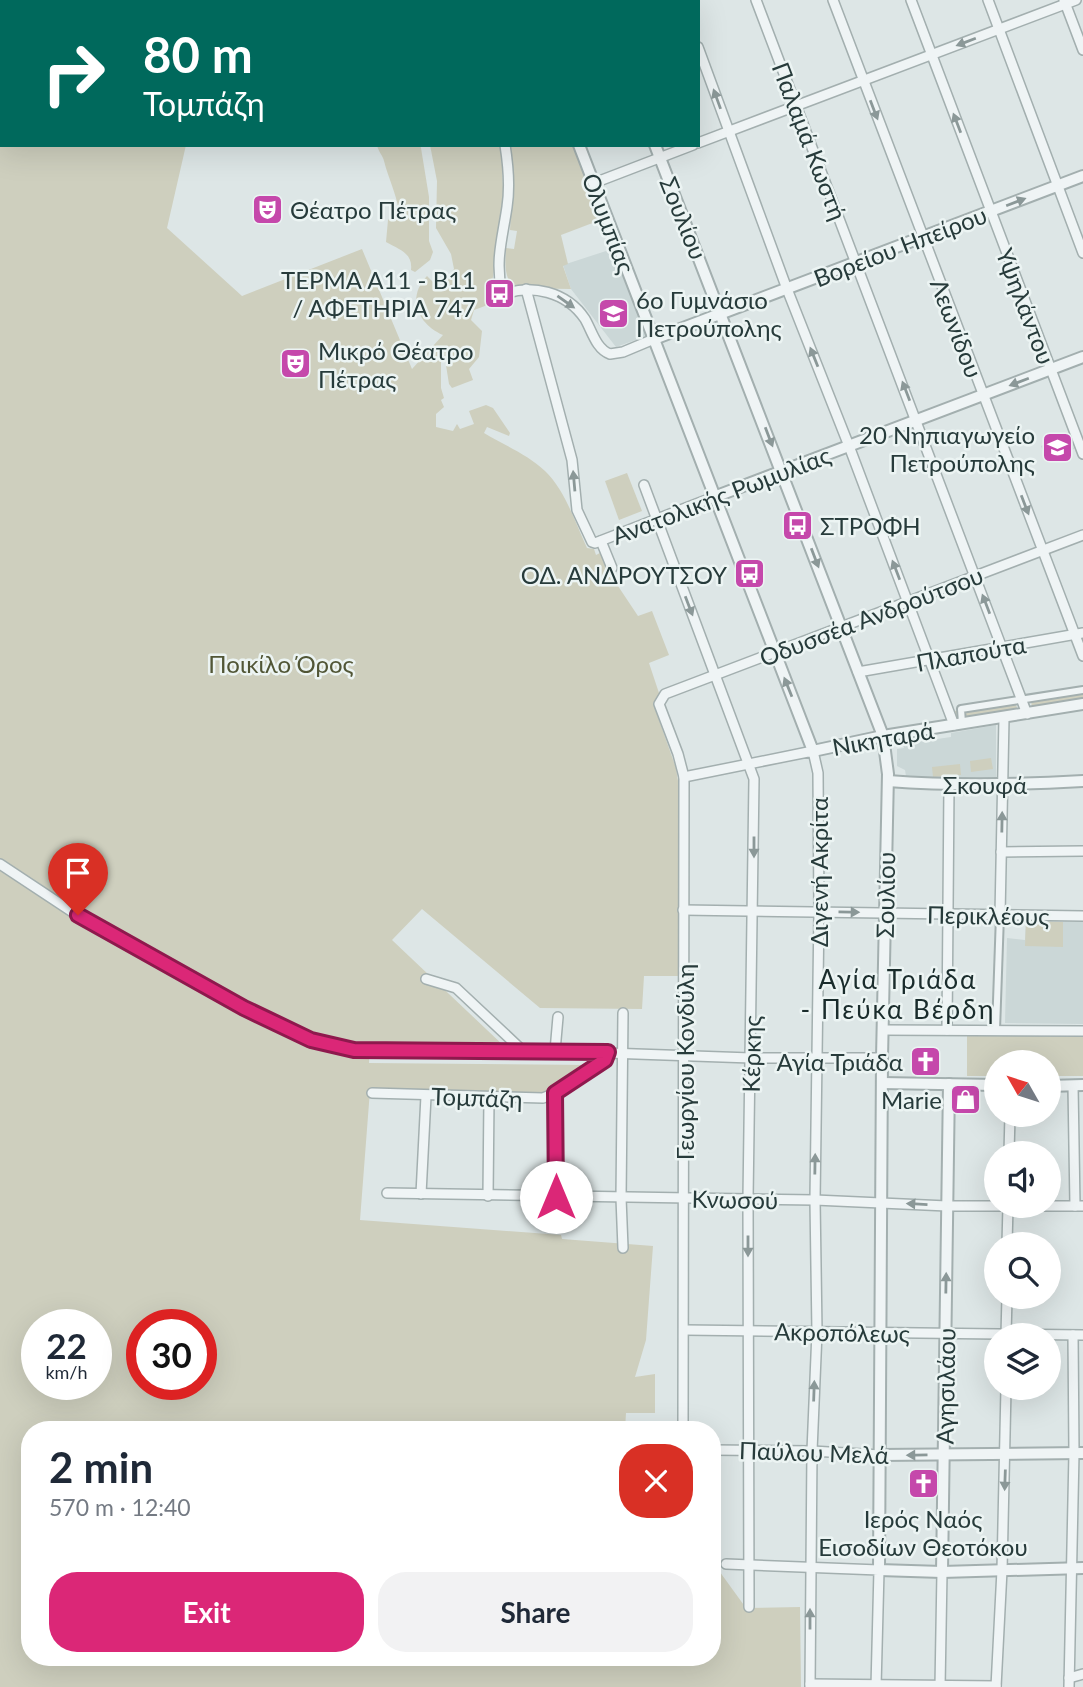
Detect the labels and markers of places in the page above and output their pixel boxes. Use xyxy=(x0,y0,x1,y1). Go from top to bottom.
theatre icon: Θέατρο Πέτρας xyxy=(250,192,284,226)
place label: Θέατρο Πέτρας xyxy=(290,195,456,224)
place label: ΤΕΡΜΑ Α11 - Β11 / ΑΦΕΤΗΡΙΑ 747 xyxy=(281,265,476,322)
bus stop icon: ΤΕΡΜΑ Α11 - Β11 / ΑΦΕΤΗΡΙΑ 747 xyxy=(482,276,516,310)
place label: 6ο Γυμνάσιο Πετρούπολης xyxy=(636,285,782,342)
school or university icon: 6ο Γυμνάσιο Πετρούπολης xyxy=(596,296,630,330)
place label: Μικρό Θέατρο Πέτρας xyxy=(318,336,474,393)
theatre icon: Μικρό Θέατρο Πέτρας xyxy=(278,347,312,381)
place label: 20 Νηπιαγωγείο Πετρούπολης xyxy=(859,420,1035,477)
school or university icon: 20 Νηπιαγωγείο Πετρούπολης xyxy=(1041,431,1075,465)
bus stop icon: ΣΤΡΟΦΗ xyxy=(780,508,814,542)
place label: ΣΤΡΟΦΗ xyxy=(820,511,921,540)
bus stop icon: ΟΔ. ΑΝΔΡΟΥΤΣΟΥ xyxy=(733,557,767,591)
place label: ΟΔ. ΑΝΔΡΟΥΤΣΟΥ xyxy=(521,560,727,589)
pin xyxy=(48,843,108,915)
church icon: Αγία Τριάδα xyxy=(909,1044,943,1078)
place label: Αγία Τριάδα xyxy=(777,1047,904,1076)
shop icon: Marie xyxy=(948,1082,982,1116)
place label: Marie xyxy=(881,1085,942,1114)
church icon: Ιερός Ναός Εισοδίων Θεοτόκου xyxy=(906,1467,940,1501)
place label: Ιερός Ναός Εισοδίων Θεοτόκου xyxy=(818,1504,1028,1561)

